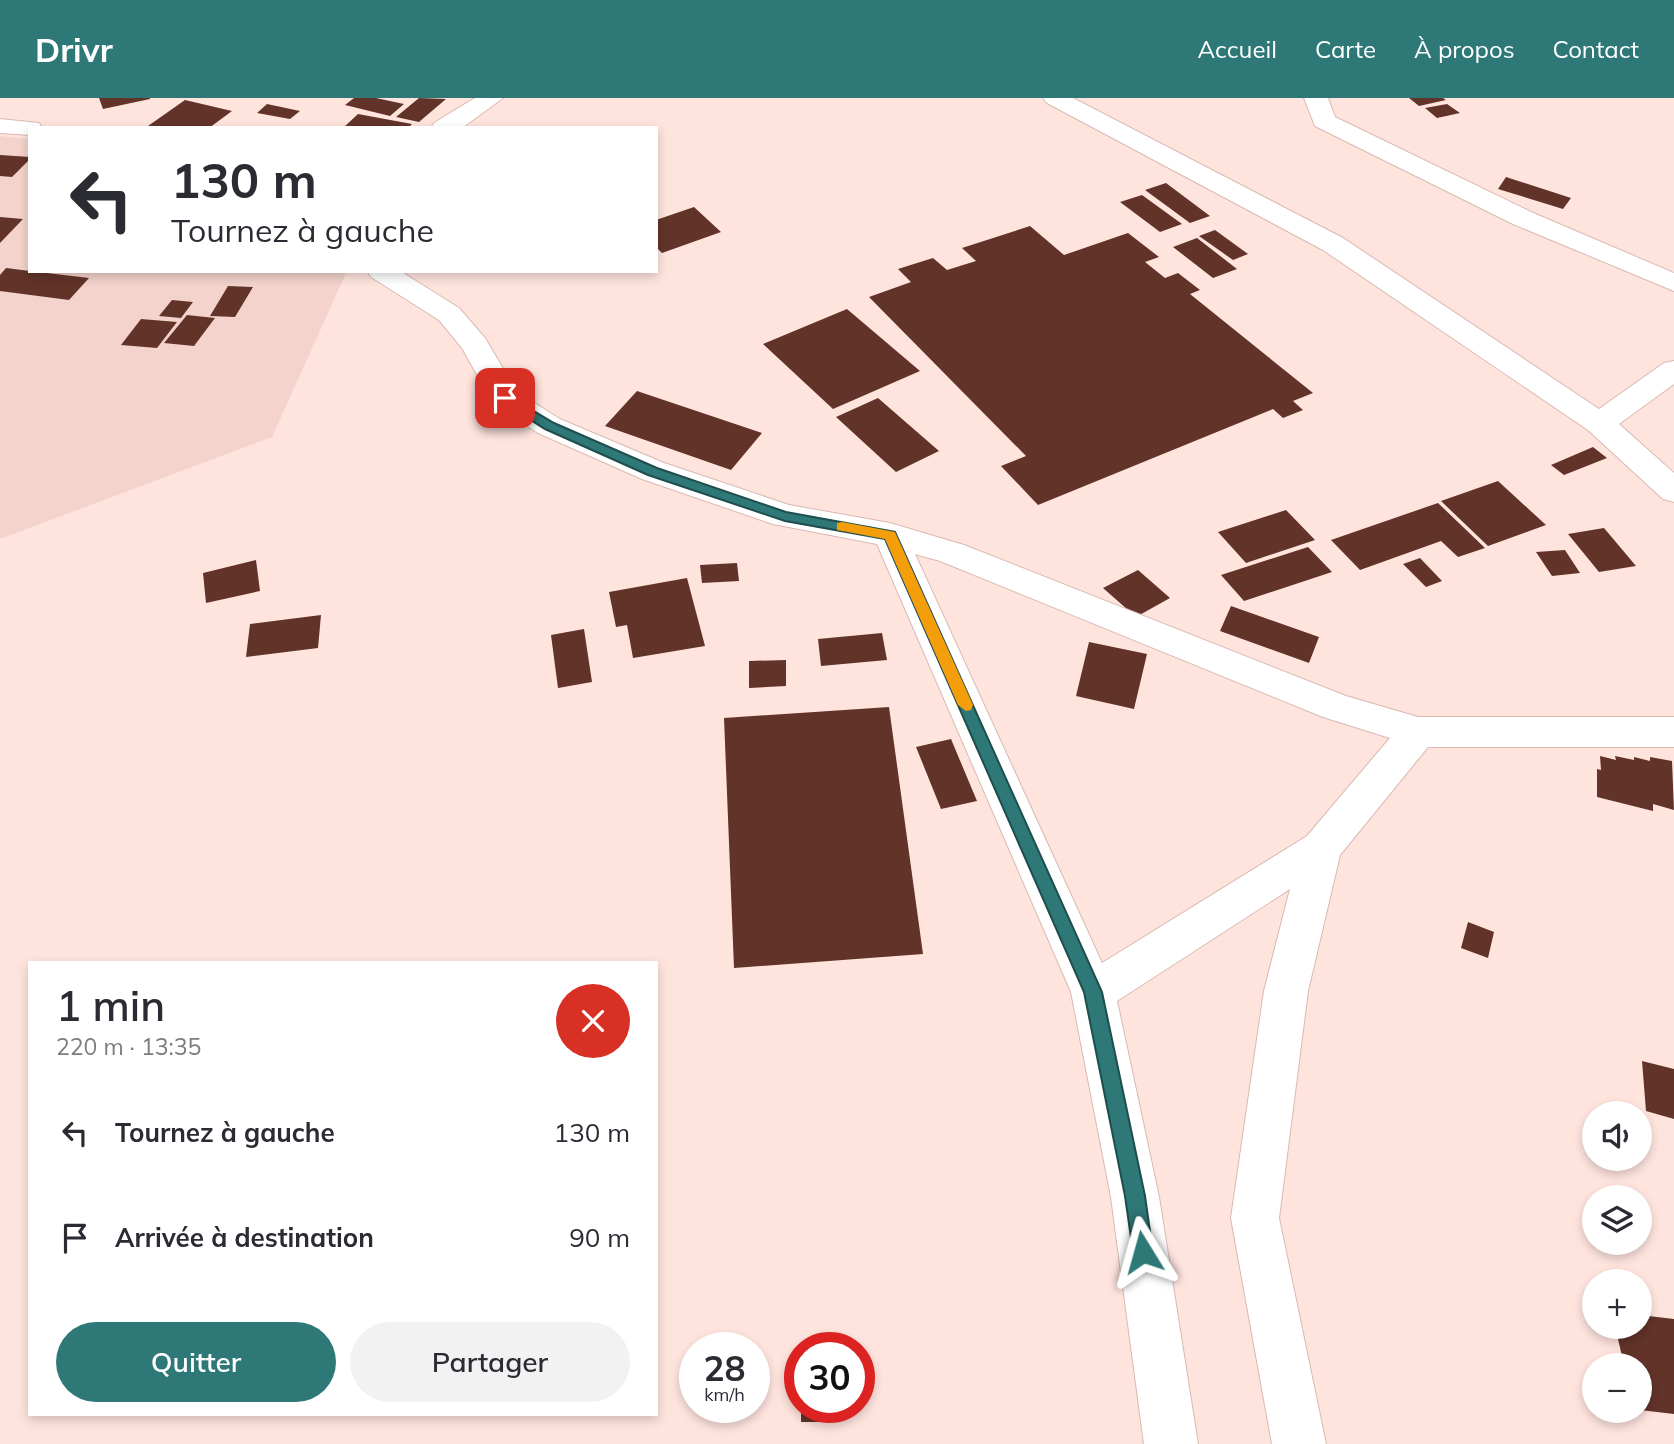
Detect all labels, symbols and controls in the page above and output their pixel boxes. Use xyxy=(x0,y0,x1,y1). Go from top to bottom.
text: Drivr xyxy=(35,29,113,70)
text: Accueil xyxy=(1198,34,1277,64)
text: Carte xyxy=(1315,34,1376,64)
text: À propos xyxy=(1414,34,1515,64)
text: Contact xyxy=(1553,34,1639,64)
text: 130 m xyxy=(171,149,317,210)
icon: left xyxy=(56,154,147,245)
text: Tournez à gauche xyxy=(171,210,434,250)
pin xyxy=(475,368,535,428)
icon: arrive xyxy=(486,379,524,417)
text: 1 min xyxy=(56,979,165,1032)
button: close xyxy=(556,984,630,1058)
text: 220 m · 13:35 xyxy=(56,1032,201,1061)
map controls xyxy=(1582,1101,1652,1423)
button: sound xyxy=(1582,1101,1652,1171)
icon: left xyxy=(56,1114,94,1152)
text: Tournez à gauche xyxy=(115,1116,335,1149)
text: 130 m xyxy=(554,1116,630,1149)
button: layers xyxy=(1582,1185,1652,1255)
position arrow xyxy=(1106,1215,1180,1289)
icon: arrive xyxy=(56,1219,94,1257)
text: Arrivée à destination xyxy=(115,1221,374,1254)
text: 90 m xyxy=(569,1221,630,1254)
button: + xyxy=(1582,1269,1652,1339)
button: Quitter xyxy=(56,1322,336,1402)
button: Partager xyxy=(350,1322,630,1402)
speed limit sign: 30 xyxy=(784,1332,875,1423)
text: 28 xyxy=(703,1346,746,1390)
button: − xyxy=(1582,1353,1652,1423)
text: km/h xyxy=(704,1383,745,1406)

